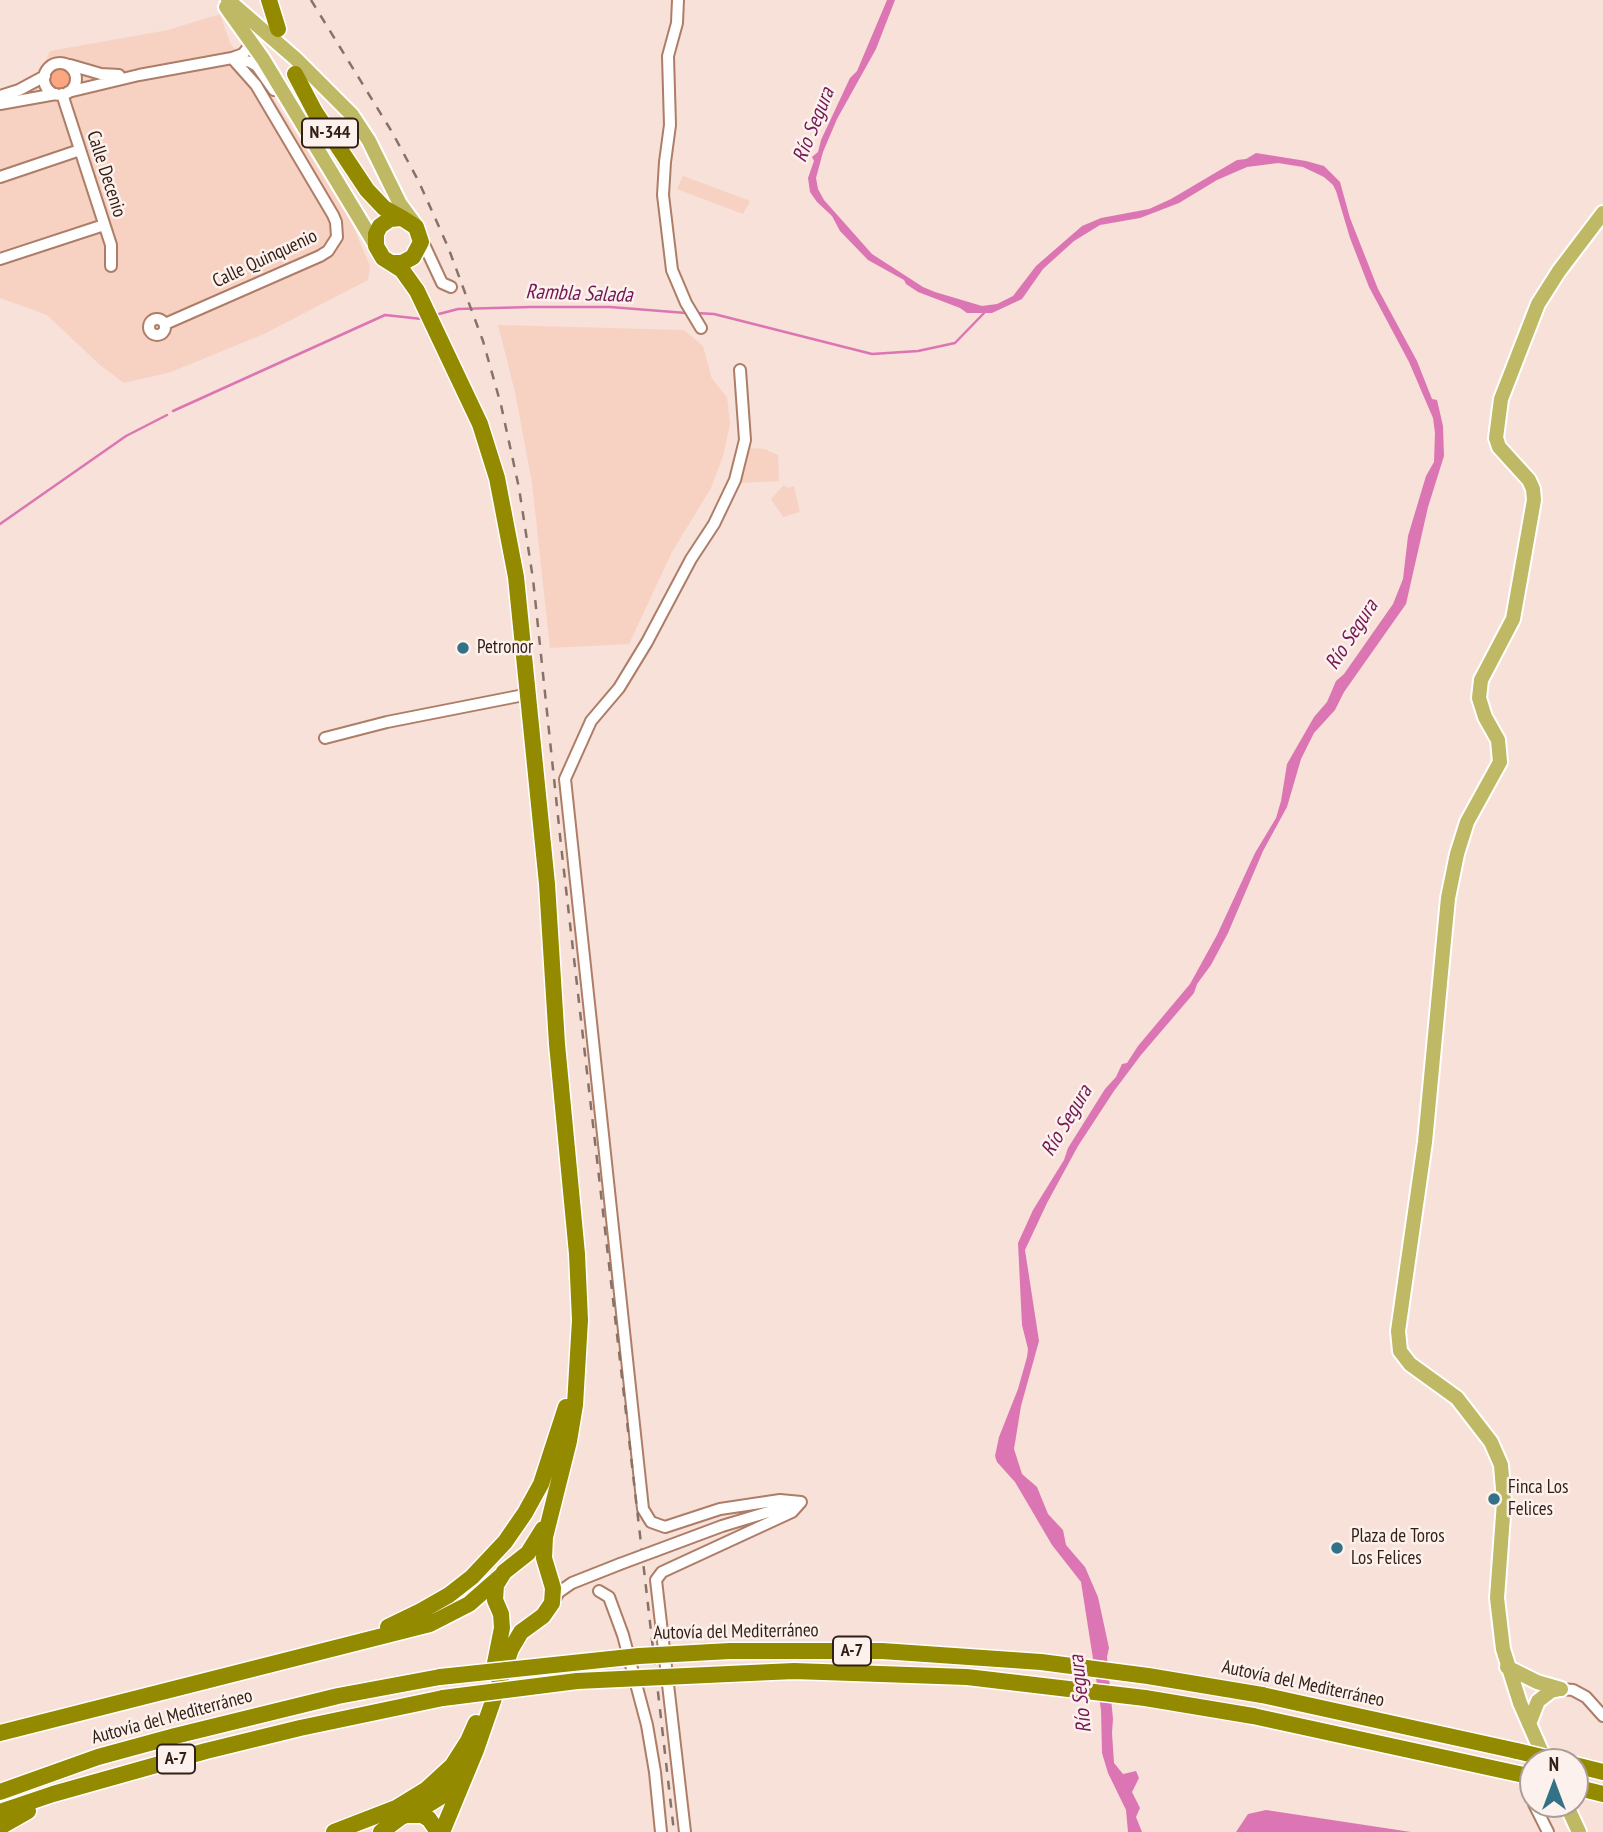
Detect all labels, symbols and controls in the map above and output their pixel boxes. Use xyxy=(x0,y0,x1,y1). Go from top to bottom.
water label: Río Segura xyxy=(788,84,840,166)
road number: N-344 xyxy=(302,118,358,148)
street label: Calle Decenio xyxy=(81,128,131,220)
street label: Calle Quinquenio xyxy=(209,225,321,293)
water label: Rambla Salada xyxy=(525,280,633,308)
water label: Río Segura xyxy=(1320,595,1384,675)
place label: Petronor xyxy=(477,637,533,659)
marker: Petronor xyxy=(455,640,471,656)
water label: Río Segura xyxy=(1036,1081,1098,1161)
place label: Finca Los Felices xyxy=(1508,1477,1568,1521)
marker: Finca Los Felices xyxy=(1486,1491,1502,1507)
place label: Plaza de Toros Los Felices xyxy=(1351,1526,1445,1570)
marker: Plaza de Toros Los Felices xyxy=(1329,1540,1345,1556)
street label: Autovía del Mediterráneo xyxy=(653,1619,819,1645)
road number: A-7 xyxy=(833,1636,871,1666)
water label: Río Segura xyxy=(1064,1654,1098,1734)
street label: Autovía del Mediterráneo xyxy=(1220,1656,1386,1712)
street label: Autovía del Mediterráneo xyxy=(89,1685,255,1749)
road number: A-7 xyxy=(157,1744,195,1774)
north arrow xyxy=(1519,1748,1589,1818)
text: N xyxy=(1549,1752,1559,1776)

